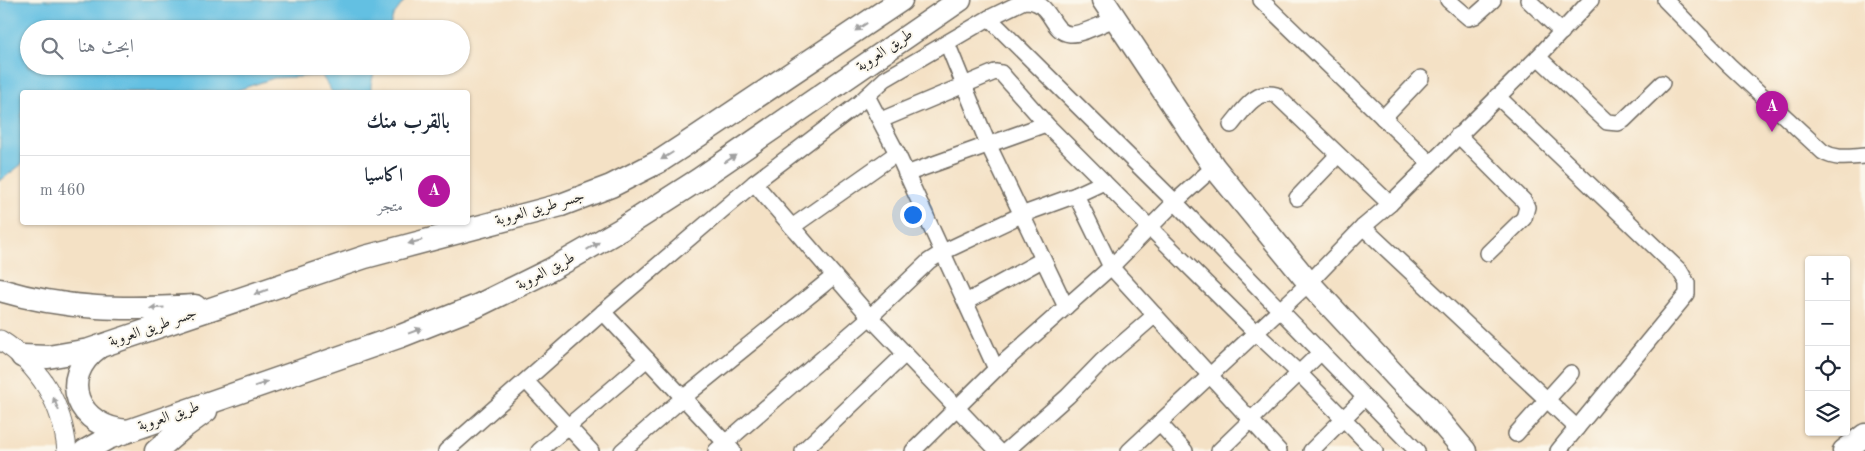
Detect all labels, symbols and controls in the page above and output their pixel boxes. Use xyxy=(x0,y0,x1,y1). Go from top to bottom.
search box xyxy=(20,20,470,75)
one-way arrow xyxy=(854,22,868,32)
street label: طريق العروبة xyxy=(854,27,916,76)
icon: search xyxy=(38,34,66,62)
text: ابحث هنا xyxy=(78,38,134,57)
pin: A xyxy=(1756,91,1788,132)
text: بالقرب منك xyxy=(367,112,450,133)
one-way arrow xyxy=(661,152,674,161)
one-way arrow xyxy=(723,154,737,163)
text: اكاسيا xyxy=(364,167,403,186)
text: 460 m xyxy=(40,183,85,199)
text: A xyxy=(428,183,440,199)
street label: جسر طريق العروبة xyxy=(494,189,587,230)
text: متجر xyxy=(378,199,403,215)
your location xyxy=(900,202,926,228)
one-way arrow xyxy=(408,238,423,246)
one-way arrow xyxy=(587,242,600,251)
street label: طريق العروبة xyxy=(514,250,578,295)
map controls xyxy=(1805,256,1850,436)
button: + xyxy=(1805,256,1850,301)
one-way arrow xyxy=(253,289,268,296)
button: − xyxy=(1805,301,1850,346)
one-way arrow xyxy=(149,305,165,313)
street label: جسر طريق العروبة xyxy=(107,306,199,351)
one-way arrow xyxy=(408,327,423,335)
button: locate xyxy=(1805,346,1850,391)
one-way arrow xyxy=(254,380,269,387)
button: layers xyxy=(1805,391,1850,436)
one-way arrow xyxy=(51,397,59,411)
street label: طريق العروبة xyxy=(136,400,202,435)

